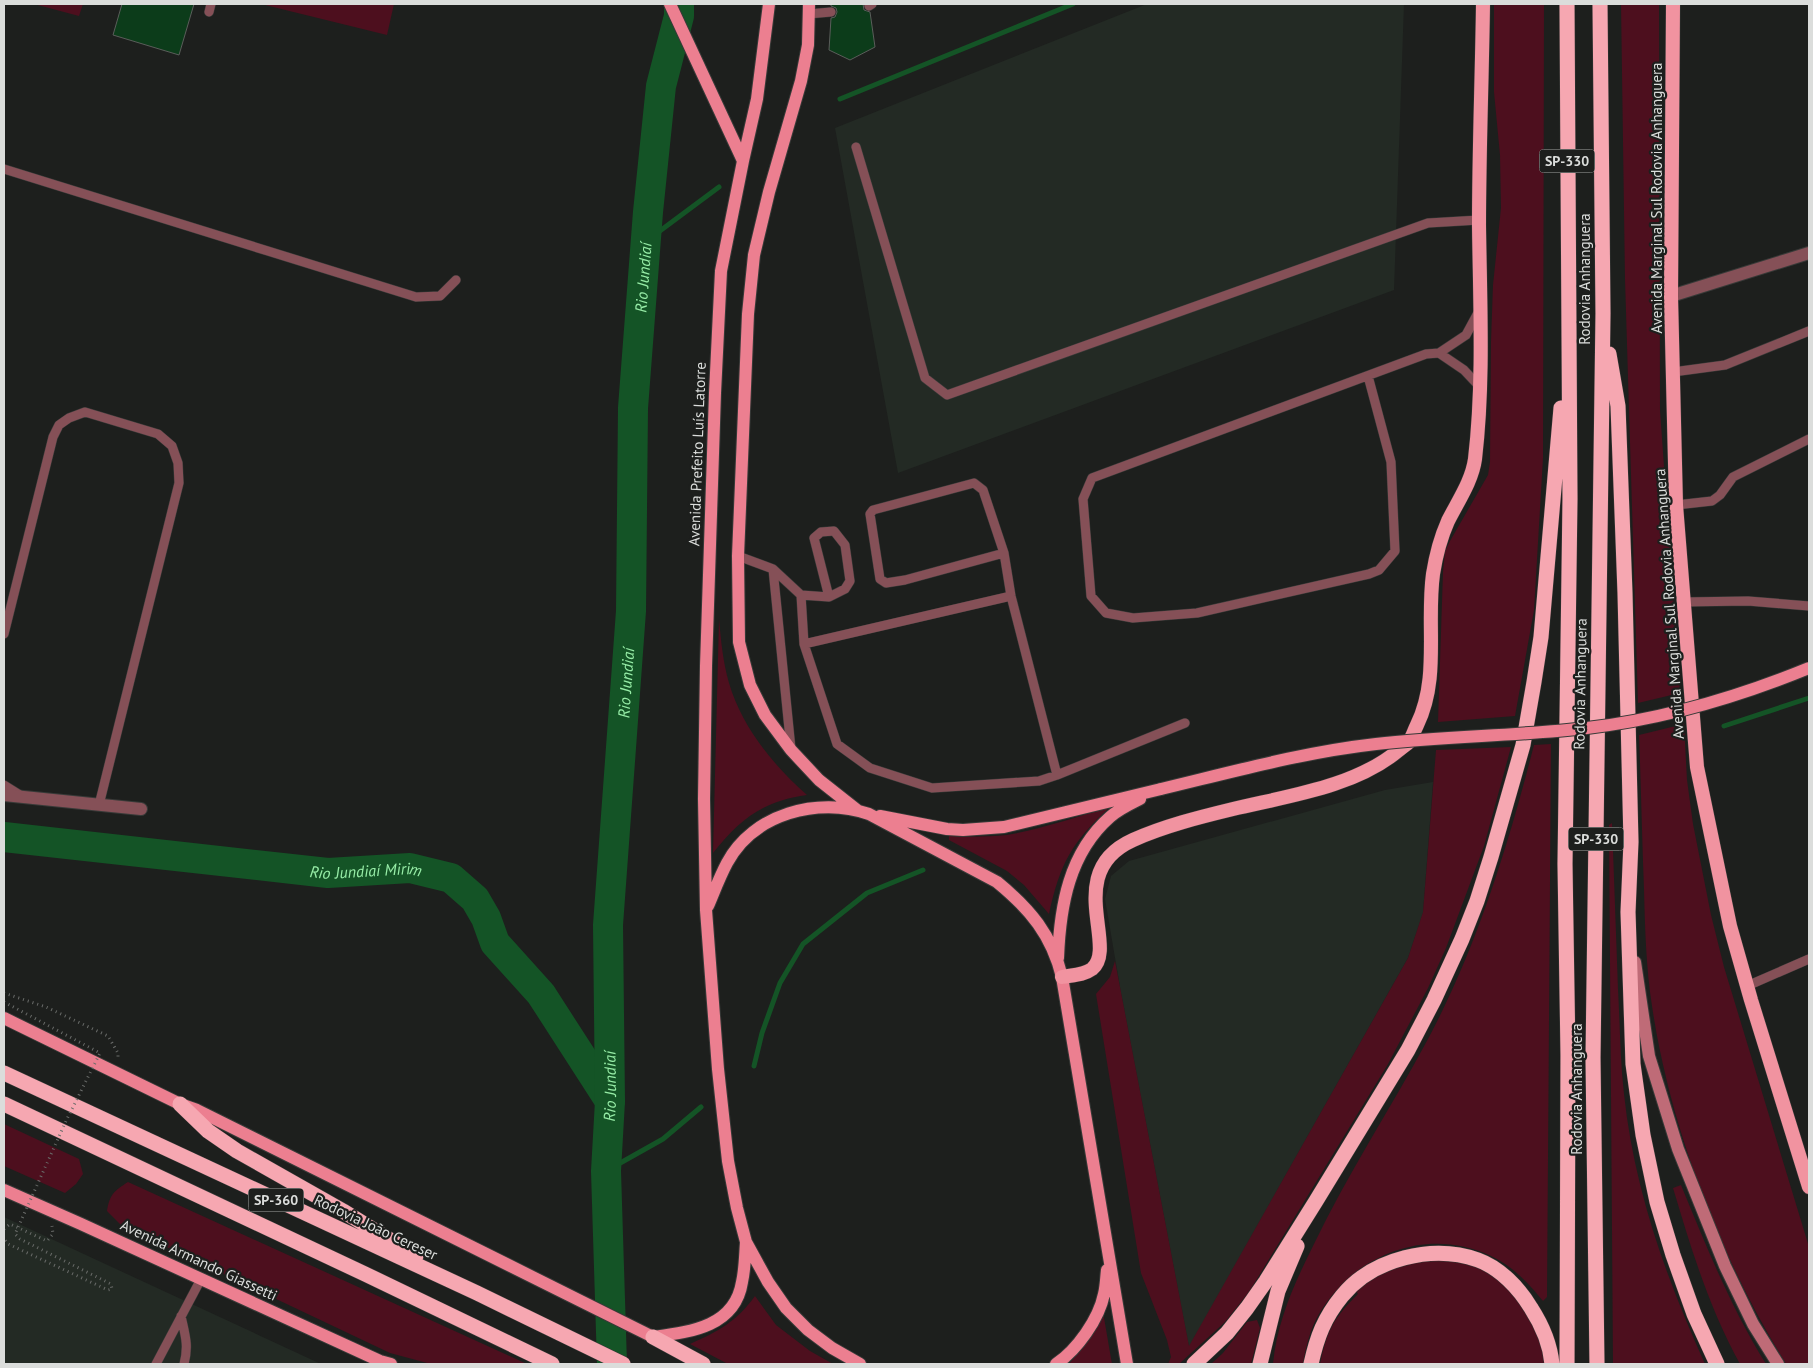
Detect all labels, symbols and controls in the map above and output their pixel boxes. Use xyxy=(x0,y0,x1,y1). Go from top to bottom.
street label: Avenida Marginal Sul Rodovia Anhanguera xyxy=(1647,62,1666,334)
road number: SP-330 xyxy=(1540,150,1594,172)
street label: Rodovia Anhanguera xyxy=(1575,213,1594,345)
water label: Rio Jundiaí xyxy=(630,240,656,313)
street label: Avenida Prefeito Luís Latorre xyxy=(684,362,710,546)
street label: Avenida Marginal Sul Rodovia Anhanguera xyxy=(1650,468,1688,740)
street label: Rodovia Anhanguera xyxy=(1569,618,1591,750)
water label: Rio Jundiaí xyxy=(613,645,638,719)
road number: SP-330 xyxy=(1568,828,1624,851)
water label: Rio Jundiaí Mirim xyxy=(309,858,424,883)
street label: Rodovia Anhanguera xyxy=(1567,1023,1586,1155)
water label: Rio Jundiaí xyxy=(599,1049,620,1122)
road number: SP-360 xyxy=(248,1188,304,1212)
street label: Rodovia João Cereser xyxy=(311,1190,441,1264)
street label: Avenida Armando Giassetti xyxy=(117,1215,281,1305)

